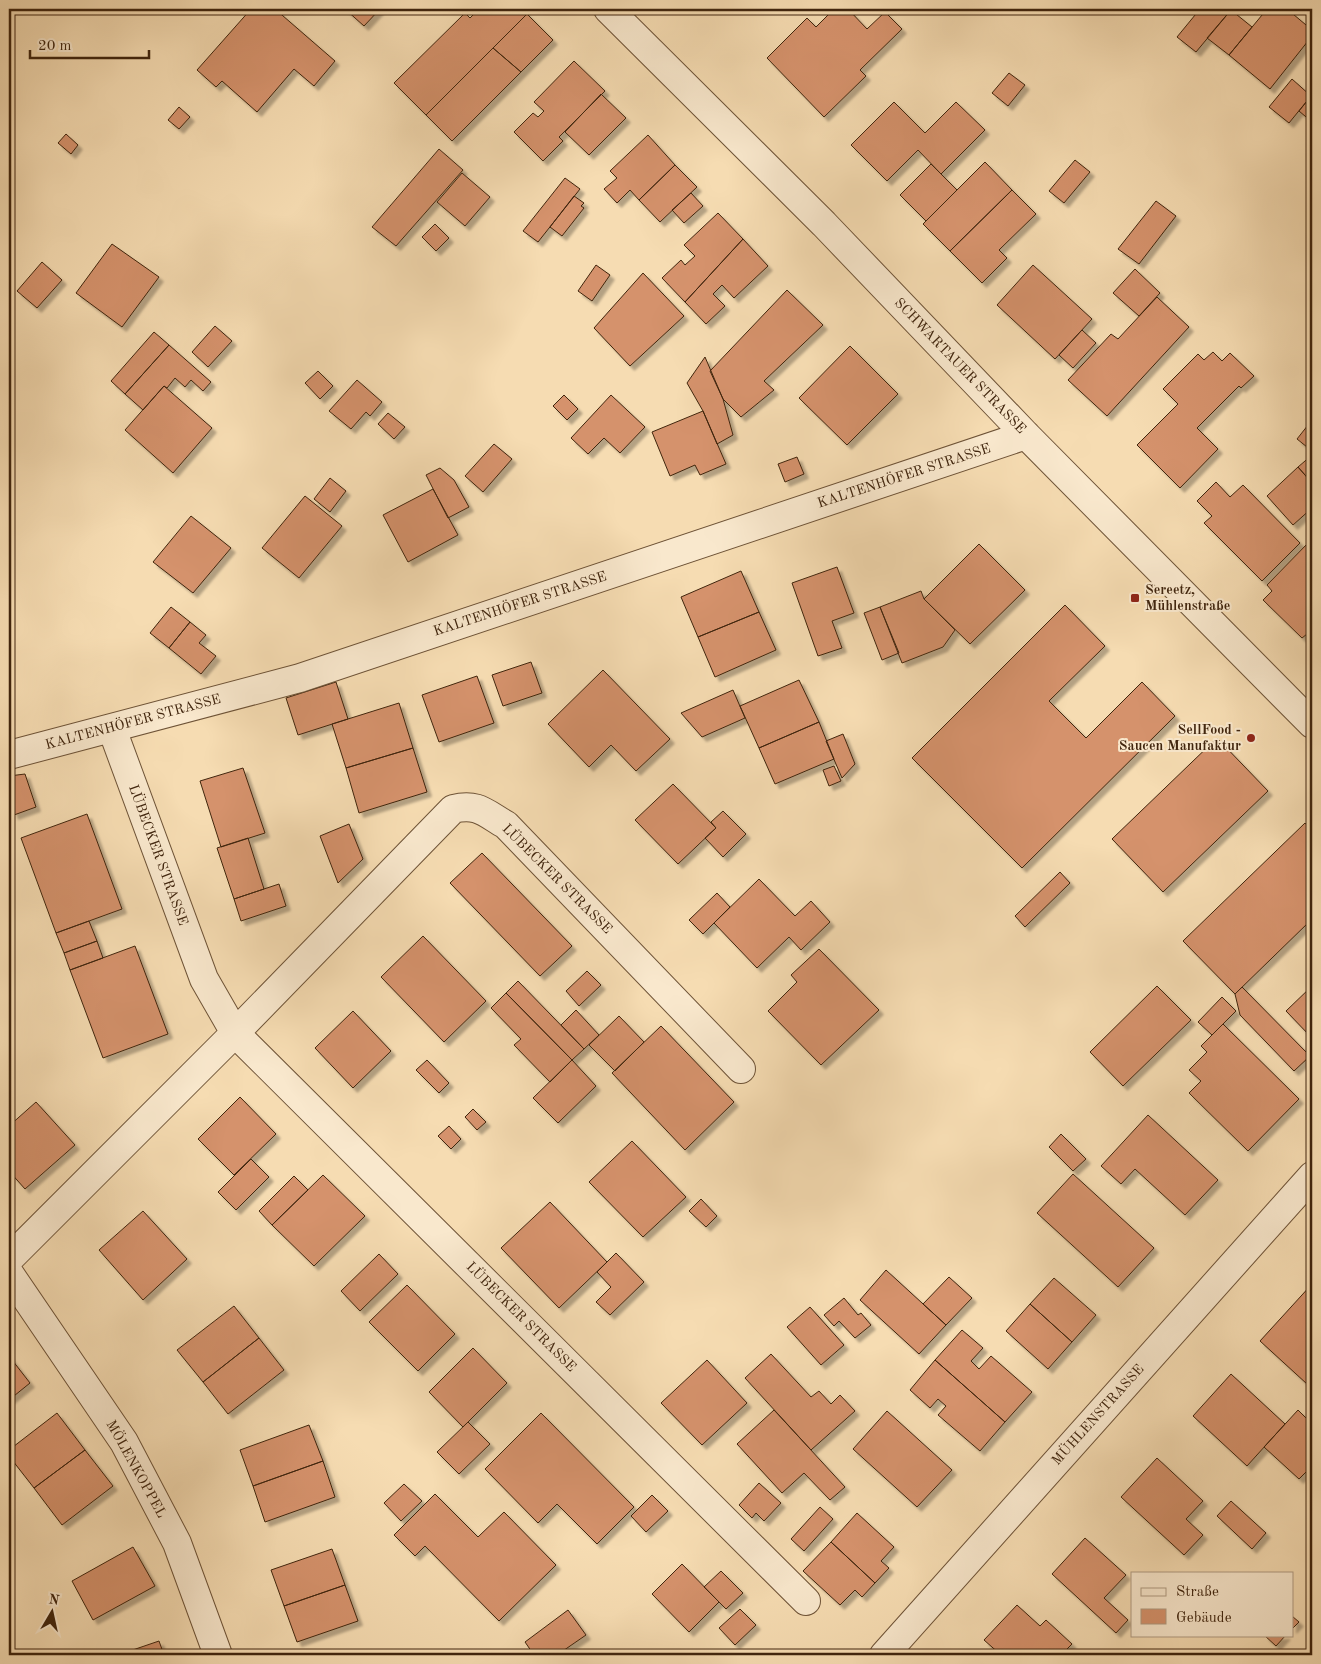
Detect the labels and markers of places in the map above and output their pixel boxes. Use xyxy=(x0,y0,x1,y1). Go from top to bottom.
place label: Sereetz, Mühlenstraße xyxy=(1145,583,1230,613)
marker: Sereetz, Mühlenstraße xyxy=(1129,592,1141,604)
place label: SellFood - Saucen Manufaktur xyxy=(1119,723,1241,753)
marker: SellFood - Saucen Manufaktur xyxy=(1245,732,1257,744)

